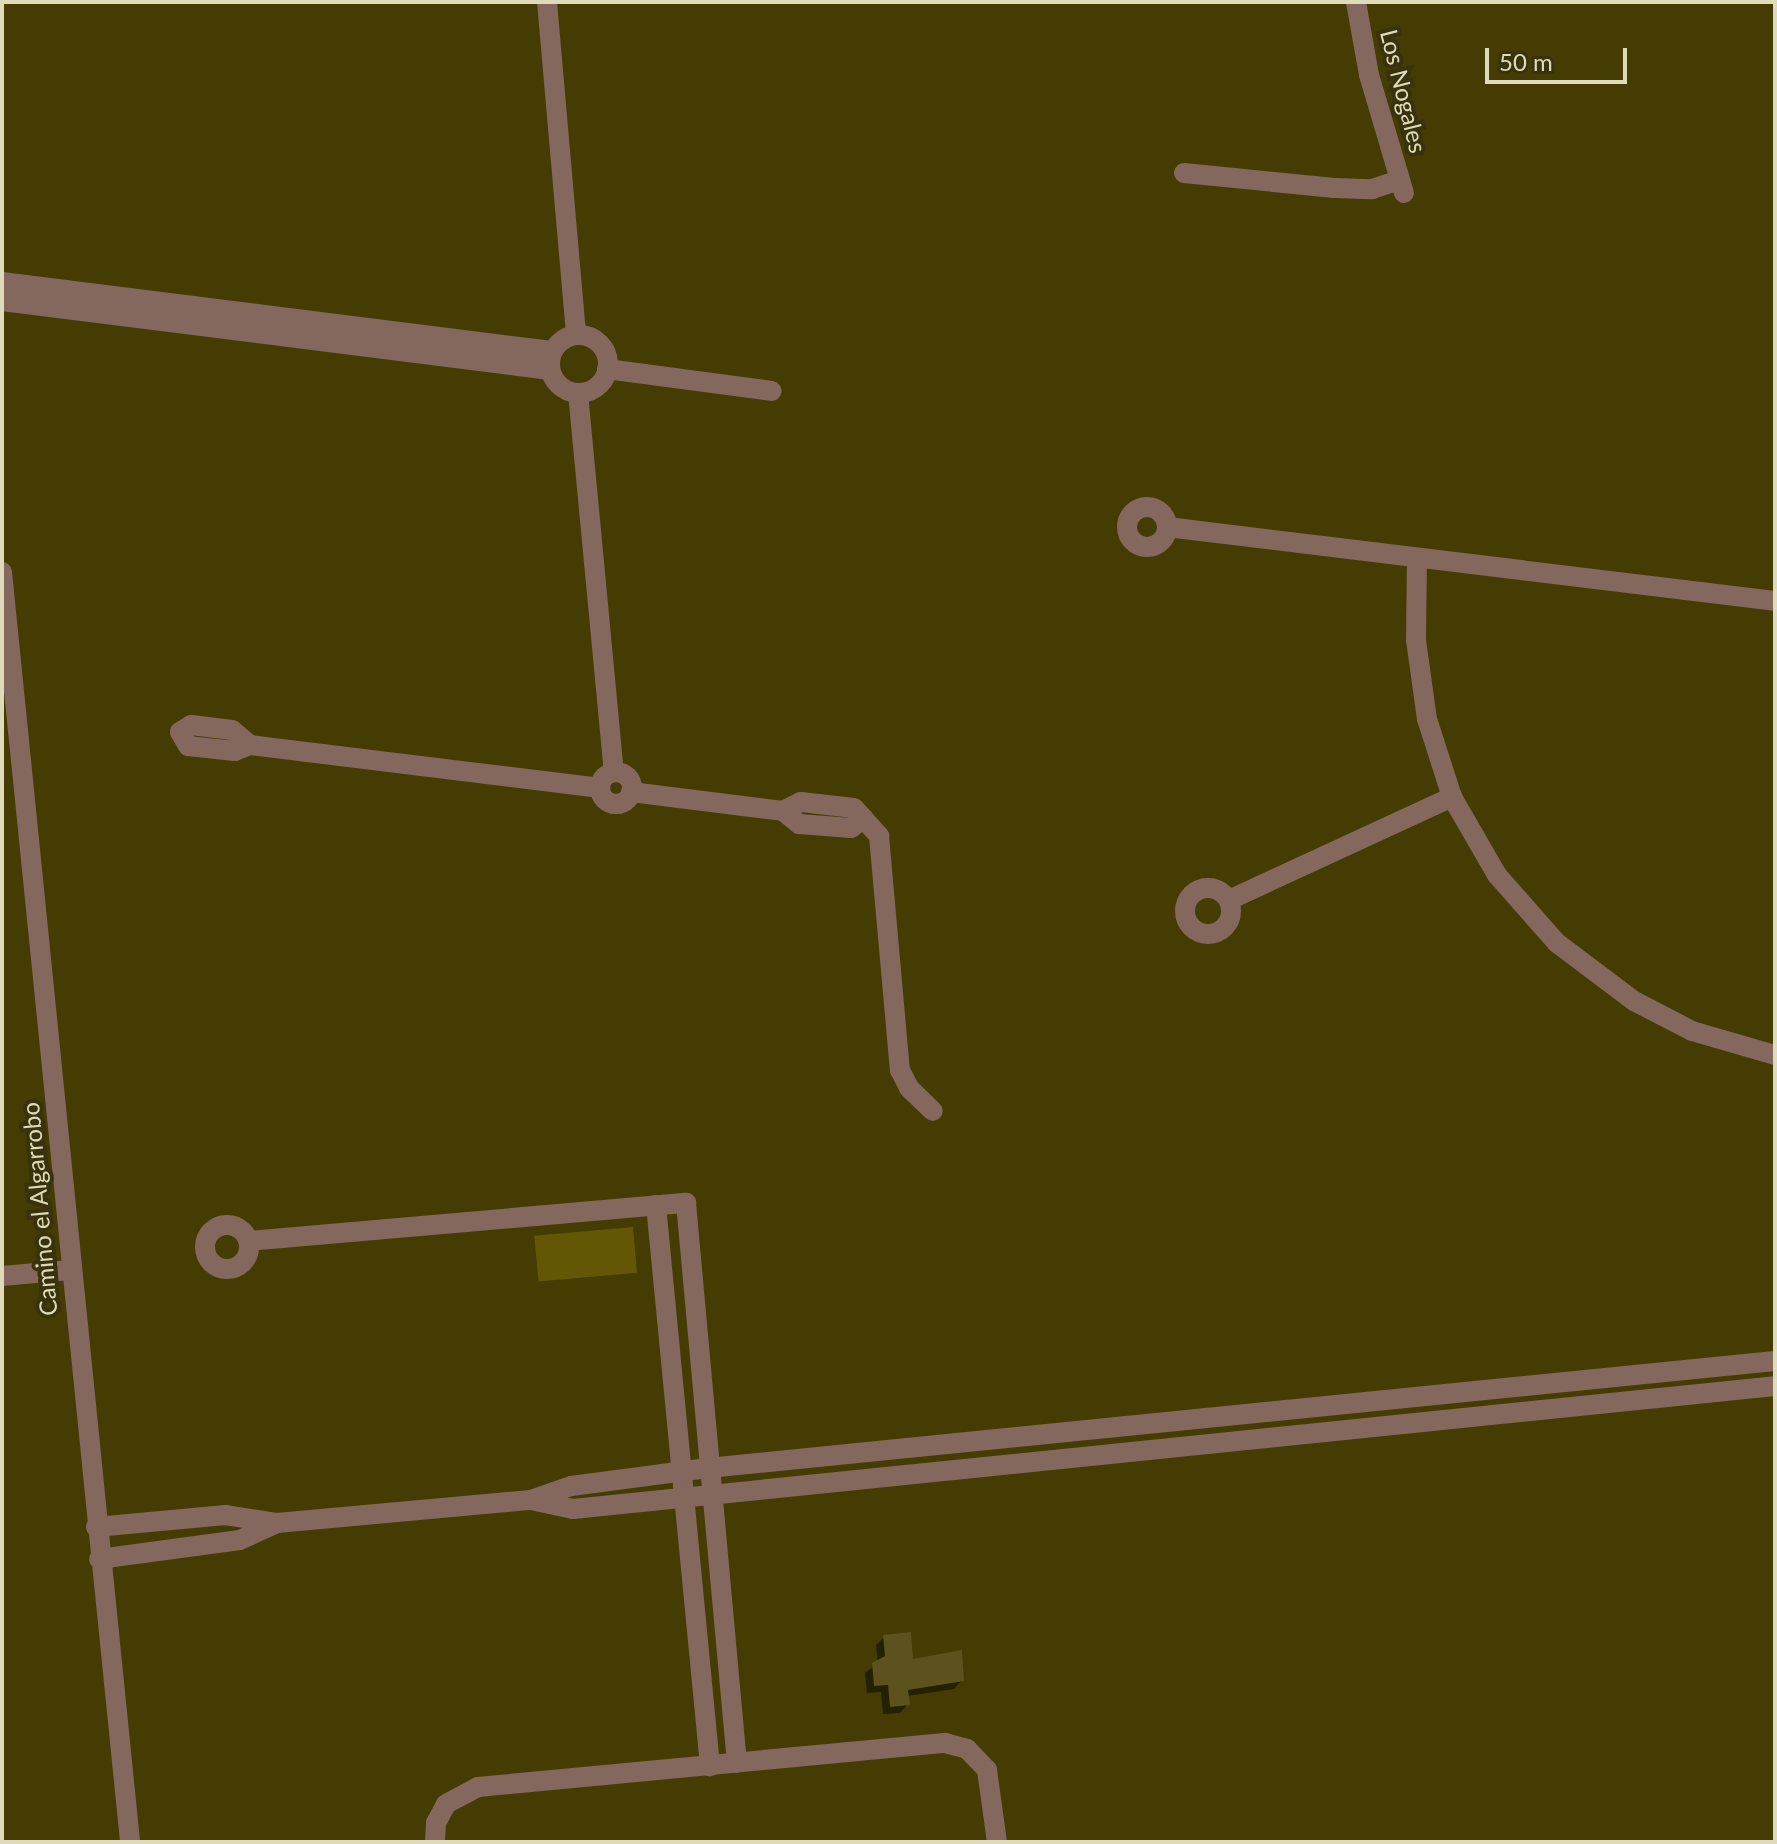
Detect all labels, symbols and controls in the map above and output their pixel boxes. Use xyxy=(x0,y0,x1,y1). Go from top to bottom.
street label: Los Nogales xyxy=(1375,26,1433,156)
scale bar xyxy=(1489,32,1631,82)
text: 50 m xyxy=(1499,47,1553,76)
street label: Camino el Algarrobo xyxy=(15,1101,63,1317)

